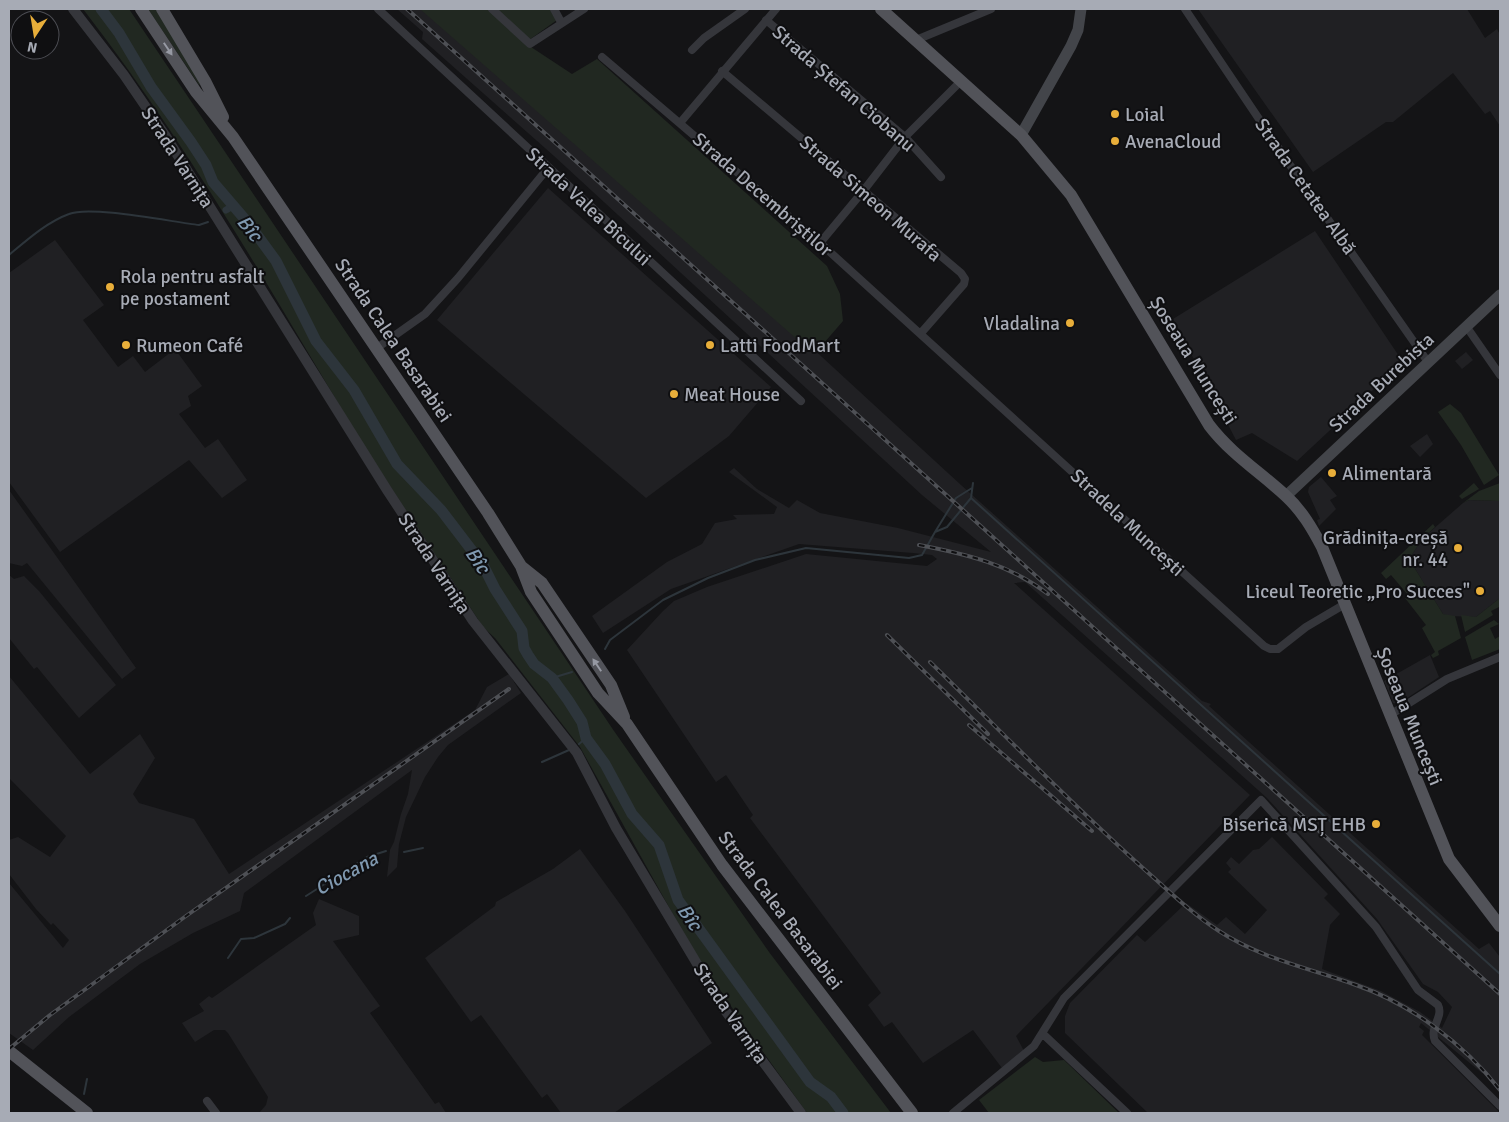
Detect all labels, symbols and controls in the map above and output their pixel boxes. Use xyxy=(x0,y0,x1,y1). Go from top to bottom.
north arrow xyxy=(10,10,60,60)
street label: Strada Ștefan Ciobanu xyxy=(767,20,920,157)
text: N xyxy=(26,38,39,57)
one-way arrow xyxy=(163,42,173,56)
street label: Strada Varnița xyxy=(136,102,219,213)
place label: Loial xyxy=(1125,103,1165,127)
marker: Loial xyxy=(1109,108,1121,120)
street label: Strada Cetatea Albă xyxy=(1249,114,1361,259)
street label: Strada Decembriștilor xyxy=(687,127,837,262)
street label: Strada Simeon Murafa xyxy=(794,130,946,267)
place label: AvenaCloud xyxy=(1125,130,1221,154)
marker: AvenaCloud xyxy=(1109,135,1121,147)
street label: Strada Valea Bîcului xyxy=(521,142,656,271)
water label: Bîc xyxy=(231,210,269,248)
street label: Strada Calea Basarabiei xyxy=(329,254,457,427)
place label: Rola pentru asfalt pe postament xyxy=(120,265,265,311)
marker: Rola pentru asfalt pe postament xyxy=(104,281,116,293)
street label: Șoseaua Muncești xyxy=(1144,292,1242,429)
place label: Vladalina xyxy=(984,312,1060,336)
marker: Vladalina xyxy=(1064,317,1076,329)
street label: Strada Burebista xyxy=(1324,328,1439,438)
place label: Rumeon Café xyxy=(136,334,243,358)
place label: Latti FoodMart xyxy=(720,334,840,358)
marker: Rumeon Café xyxy=(120,339,132,351)
marker: Latti FoodMart xyxy=(704,339,716,351)
place label: Meat House xyxy=(684,383,780,407)
marker: Meat House xyxy=(668,388,680,400)
place label: Alimentară xyxy=(1342,462,1432,486)
street label: Stradela Muncești xyxy=(1065,464,1189,582)
marker: Alimentară xyxy=(1326,467,1338,479)
street label: Strada Varnița xyxy=(393,508,476,619)
place label: Grădinița-creșă nr. 44 xyxy=(1323,526,1448,572)
water label: Bîc xyxy=(460,542,496,580)
marker: Grădinița-creșă nr. 44 xyxy=(1452,542,1464,554)
place label: Liceul Teoretic „Pro Succes" xyxy=(1245,580,1470,604)
marker: Liceul Teoretic „Pro Succes" xyxy=(1474,585,1486,597)
street label: Șoseaua Muncești xyxy=(1370,644,1448,789)
one-way arrow xyxy=(592,658,602,671)
place label: Biserică MSȚ EHB xyxy=(1222,813,1366,837)
marker: Biserică MSȚ EHB xyxy=(1370,818,1382,830)
street label: Strada Calea Basarabiei xyxy=(713,826,848,995)
water label: Ciocana xyxy=(310,845,383,901)
water label: Bîc xyxy=(672,899,708,937)
street label: Strada Varnița xyxy=(688,959,773,1068)

